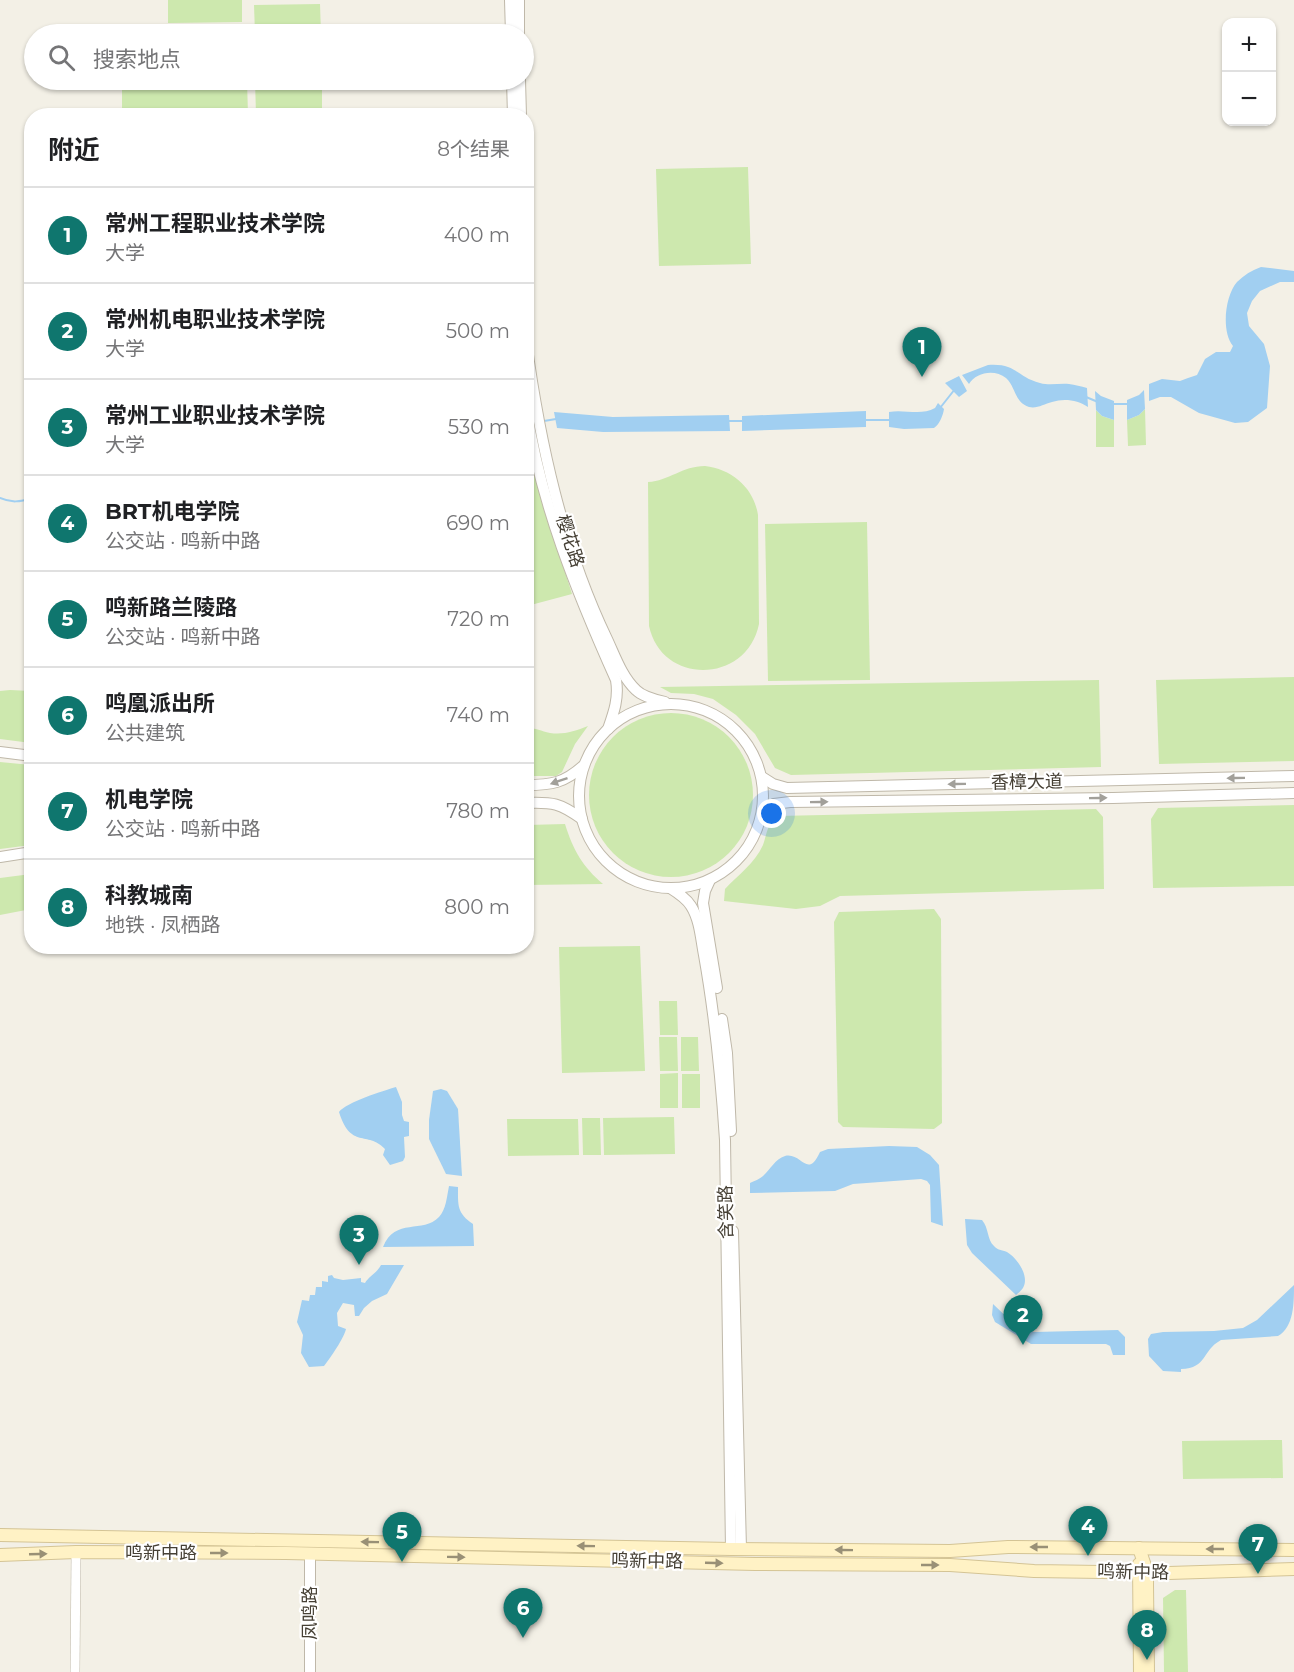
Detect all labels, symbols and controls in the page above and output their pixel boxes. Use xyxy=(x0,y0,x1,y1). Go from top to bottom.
map controls xyxy=(1222,18,1276,126)
button: + xyxy=(1222,18,1276,72)
search box xyxy=(24,24,534,90)
icon: search xyxy=(45,41,78,74)
text: 搜索地点 xyxy=(93,46,181,73)
button: − xyxy=(1222,72,1276,126)
text: 附近 xyxy=(48,134,100,166)
text: 8个结果 xyxy=(437,137,510,161)
text: 常州工程职业技术学院 xyxy=(105,210,325,237)
text: 1 xyxy=(64,223,71,247)
text: 400 m xyxy=(444,223,510,247)
text: 大学 xyxy=(105,241,145,265)
text: 常州机电职业技术学院 xyxy=(105,306,325,333)
text: 2 xyxy=(62,319,73,343)
text: 500 m xyxy=(446,319,510,343)
pin: 1 xyxy=(902,328,942,377)
text: 大学 xyxy=(105,337,145,361)
text: 常州工业职业技术学院 xyxy=(105,402,325,429)
text: 3 xyxy=(62,415,73,439)
text: 530 m xyxy=(448,415,510,439)
text: 大学 xyxy=(105,433,145,457)
text: BRT机电学院 xyxy=(105,498,239,525)
text: 4 xyxy=(61,511,74,535)
text: 690 m xyxy=(446,511,510,535)
street label: 樱花路 xyxy=(551,512,589,570)
text: 公交站 · 鸣新中路 xyxy=(105,529,261,553)
text: 鸣新路兰陵路 xyxy=(105,594,237,621)
text: 5 xyxy=(62,607,73,631)
text: 720 m xyxy=(447,607,510,631)
text: 公交站 · 鸣新中路 xyxy=(105,625,261,649)
text: 鸣凰派出所 xyxy=(105,690,215,717)
text: 6 xyxy=(61,703,74,727)
text: 740 m xyxy=(447,703,510,727)
text: 公共建筑 xyxy=(105,721,185,745)
street label: 香樟大道 xyxy=(991,770,1063,794)
one-way arrow xyxy=(1226,773,1245,782)
one-way arrow xyxy=(550,777,568,787)
one-way arrow xyxy=(947,779,966,789)
text: 机电学院 xyxy=(105,786,193,813)
one-way arrow xyxy=(1088,793,1107,803)
one-way arrow xyxy=(809,797,828,806)
text: 7 xyxy=(61,799,74,823)
text: 780 m xyxy=(446,799,510,823)
your location xyxy=(757,799,786,828)
text: 公交站 · 鸣新中路 xyxy=(105,817,261,841)
text: 科教城南 xyxy=(105,882,193,909)
text: 8 xyxy=(61,895,74,919)
text: 800 m xyxy=(444,895,510,919)
text: 地铁 · 凤栖路 xyxy=(105,913,221,937)
street label: 含笑路 xyxy=(715,1185,737,1239)
pin: 3 xyxy=(340,1216,378,1265)
pin: 2 xyxy=(1004,1296,1042,1345)
pin: 4 xyxy=(1068,1506,1108,1556)
pin: 5 xyxy=(382,1512,422,1562)
pin: 7 xyxy=(1238,1524,1278,1574)
one-way arrow xyxy=(361,1537,380,1547)
one-way arrow xyxy=(577,1541,596,1551)
street label: 鸣新中路 xyxy=(125,1542,197,1564)
one-way arrow xyxy=(1030,1542,1049,1552)
one-way arrow xyxy=(1205,1544,1224,1554)
one-way arrow xyxy=(835,1545,854,1555)
one-way arrow xyxy=(209,1548,228,1558)
one-way arrow xyxy=(29,1549,48,1558)
street label: 鸣新中路 xyxy=(611,1549,683,1573)
one-way arrow xyxy=(446,1553,465,1562)
one-way arrow xyxy=(704,1558,723,1567)
one-way arrow xyxy=(920,1560,939,1570)
street label: 鸣新中路 xyxy=(1097,1560,1169,1584)
street label: 凤鸣路 xyxy=(299,1586,321,1640)
pin: 6 xyxy=(504,1588,542,1638)
pin: 8 xyxy=(1128,1610,1166,1660)

